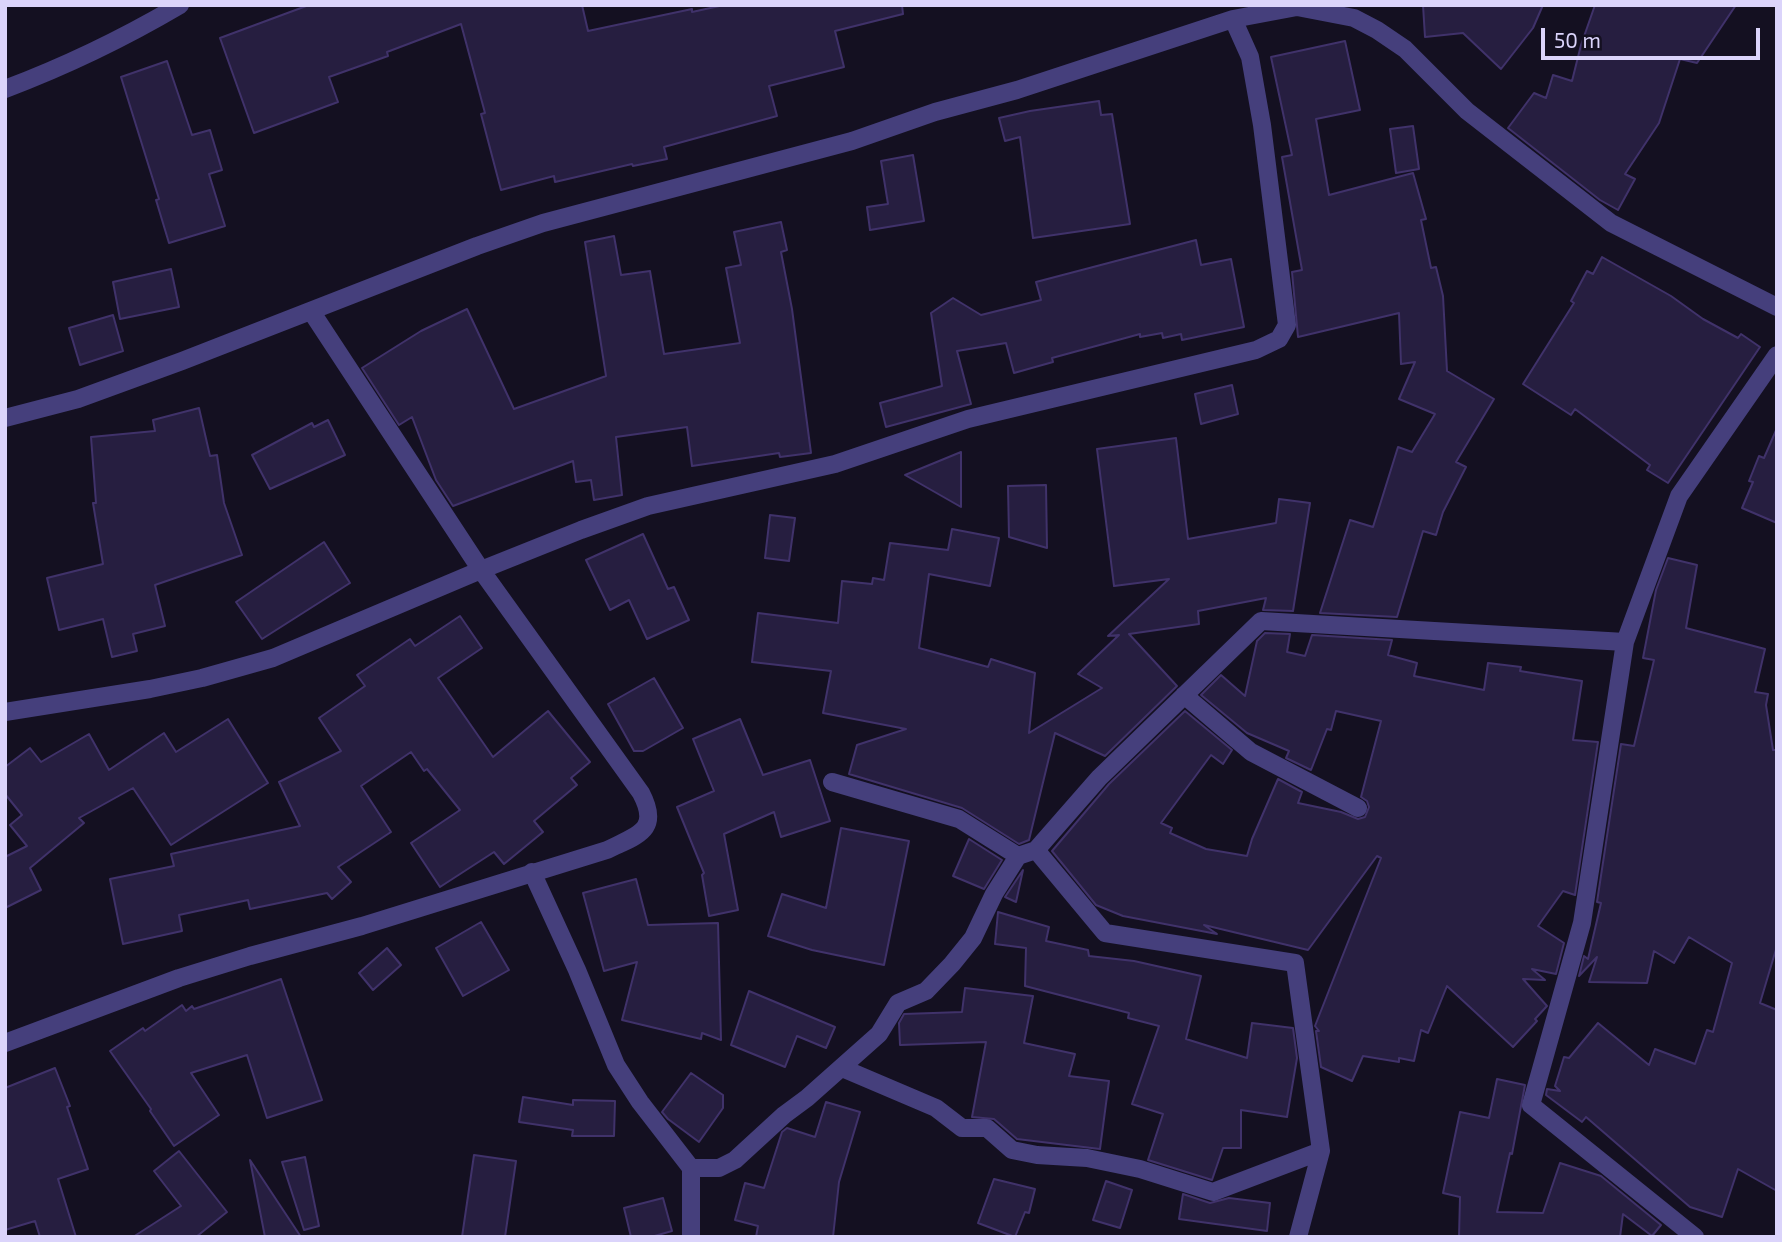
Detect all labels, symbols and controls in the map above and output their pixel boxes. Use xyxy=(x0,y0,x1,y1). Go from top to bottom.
scale bar xyxy=(1544,14,1763,58)
text: 50 m xyxy=(1554,27,1601,52)

